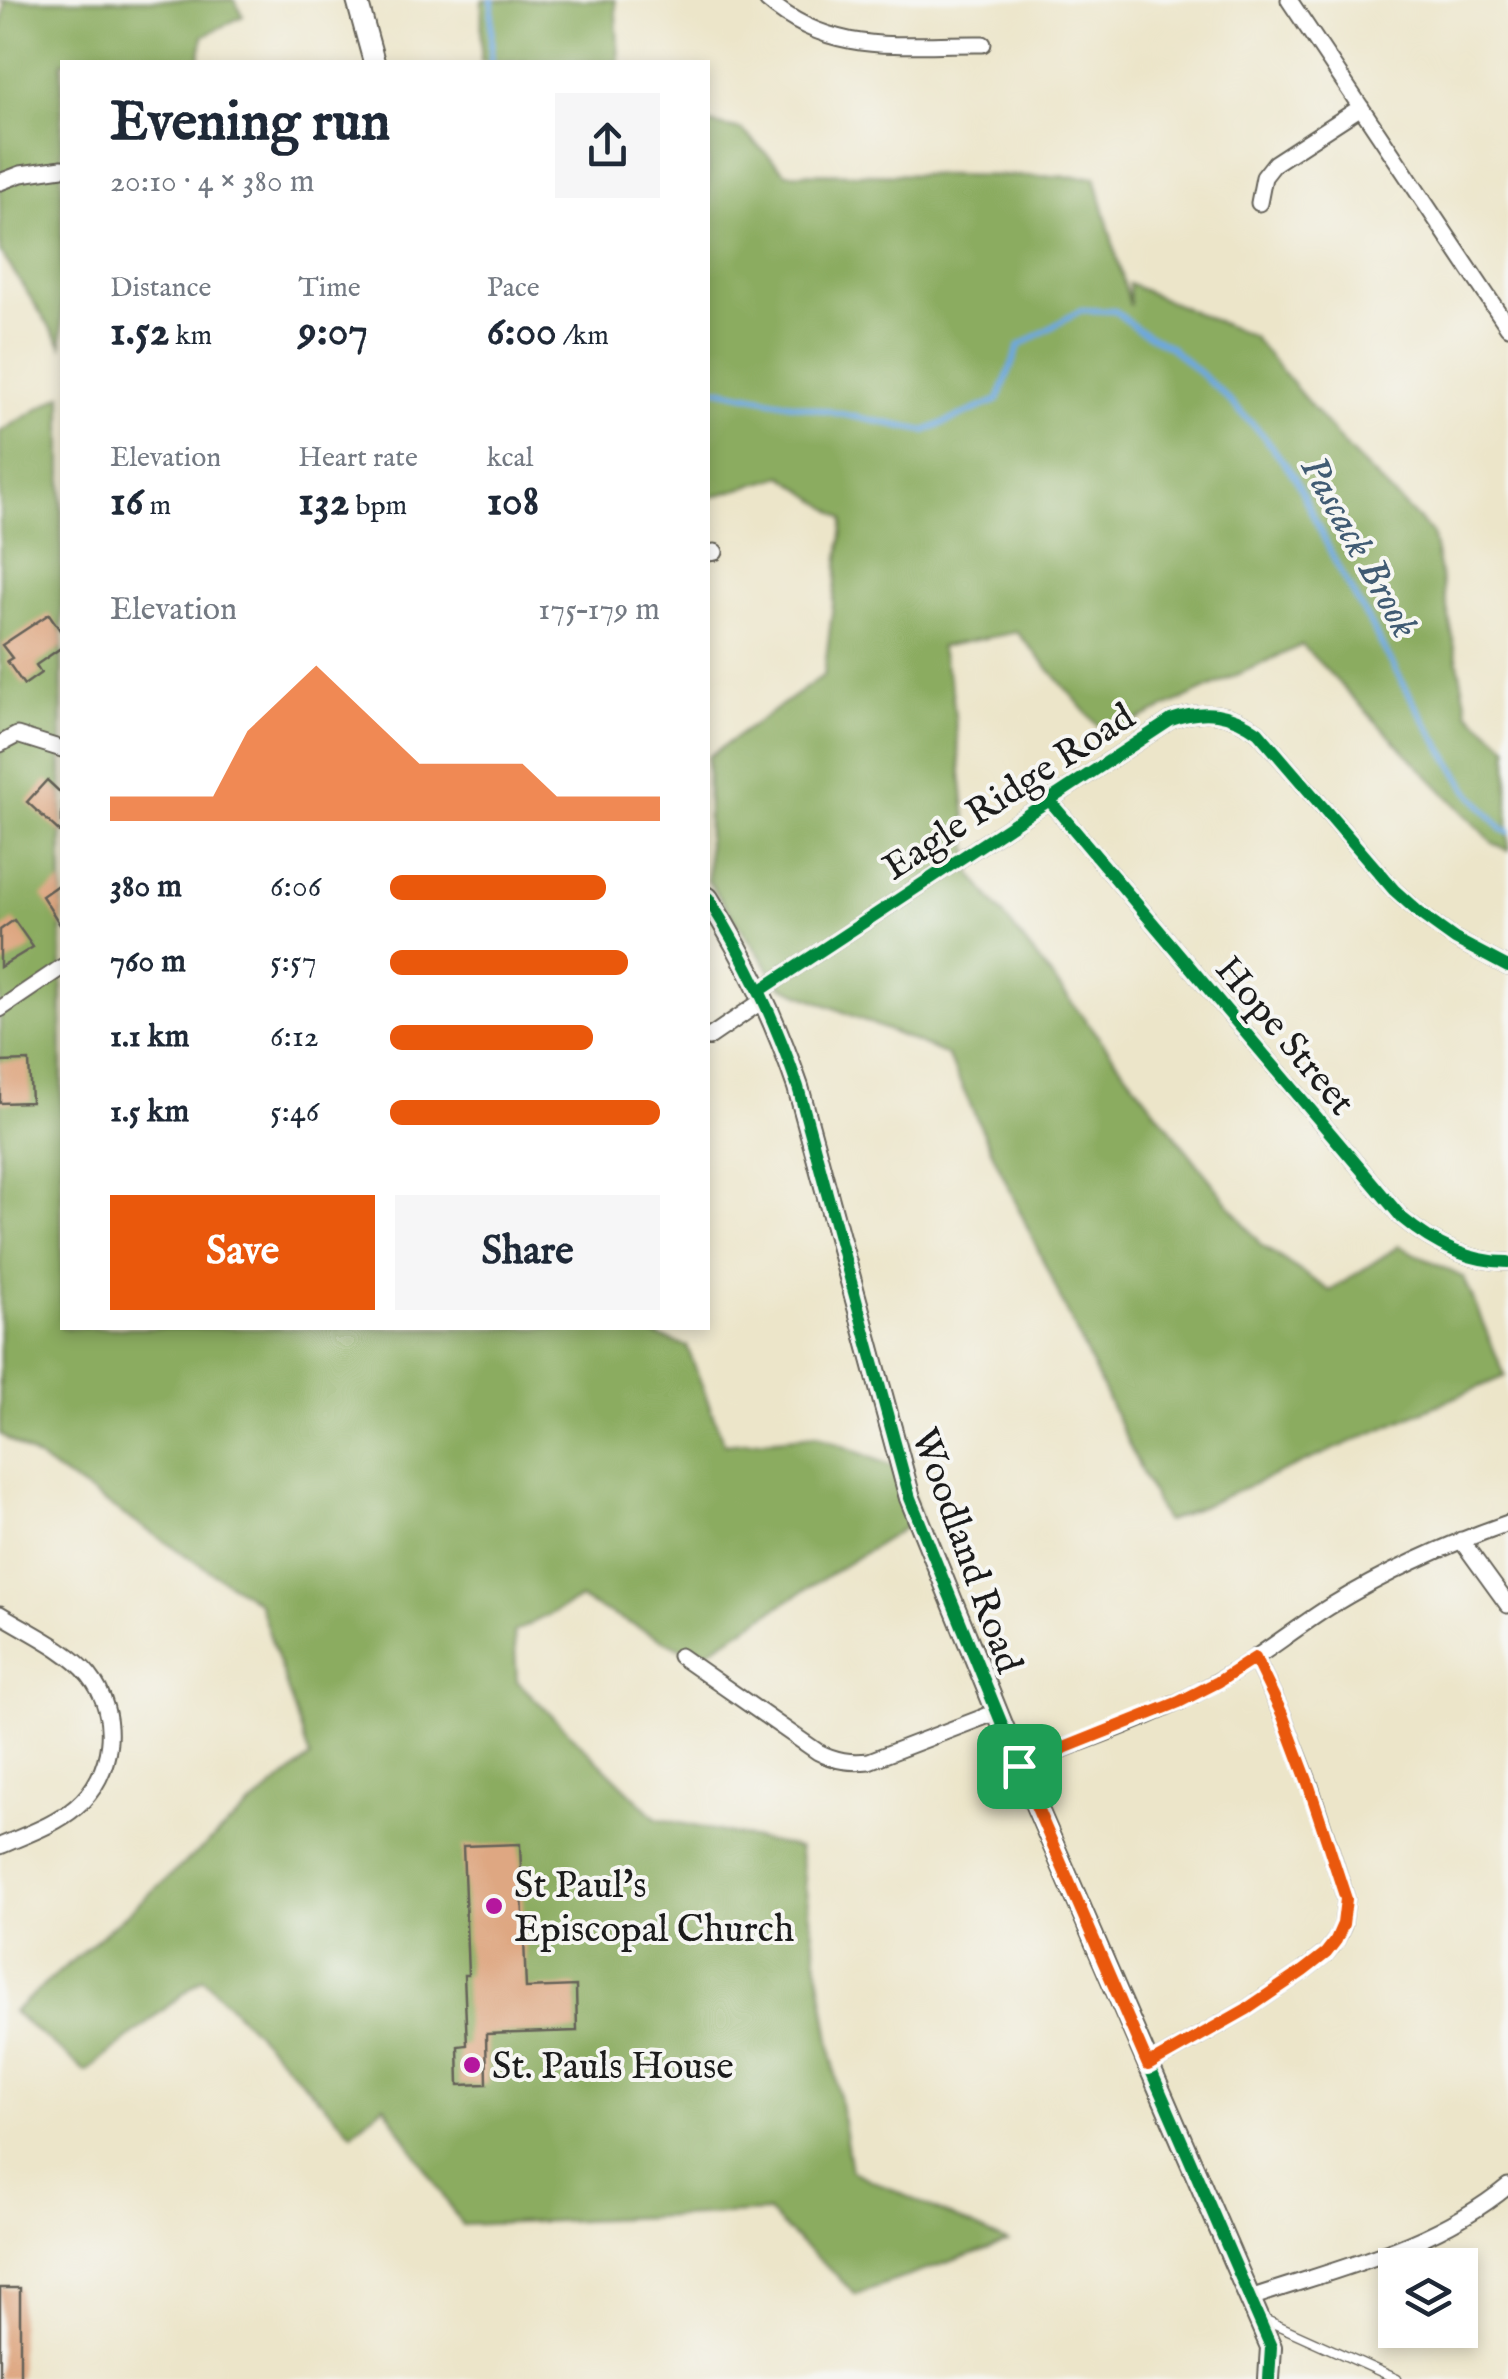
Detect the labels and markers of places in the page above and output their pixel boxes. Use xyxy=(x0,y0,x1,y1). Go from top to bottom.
pin xyxy=(977,1724,1062,1809)
place label: St Paul's Episcopal Church xyxy=(514,1863,794,1955)
marker: St Paul's Episcopal Church xyxy=(483,1895,505,1917)
place label: St. Pauls House xyxy=(492,2044,734,2092)
marker: St. Pauls House xyxy=(461,2054,483,2076)

